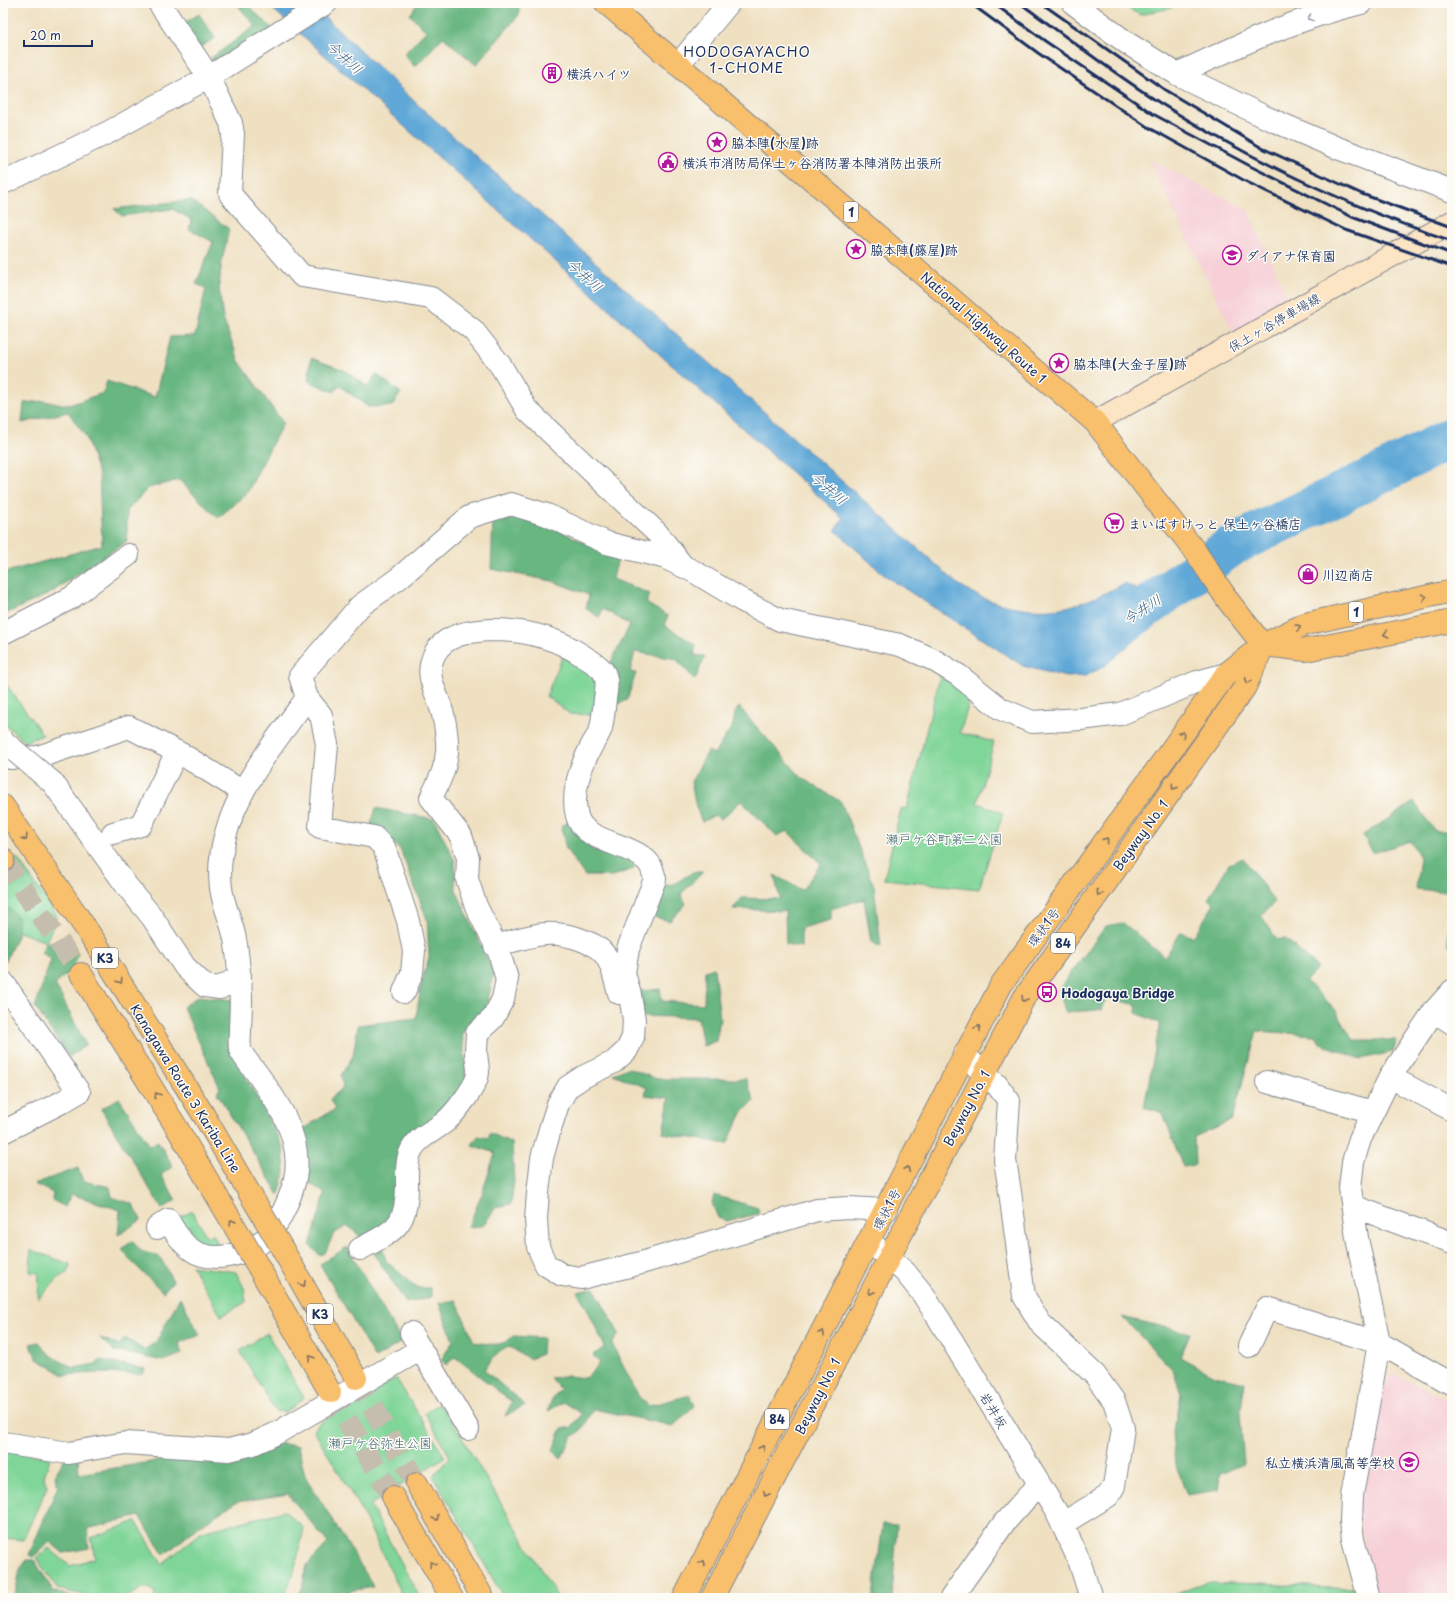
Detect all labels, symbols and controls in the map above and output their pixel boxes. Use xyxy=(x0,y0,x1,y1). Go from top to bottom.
one-way arrow xyxy=(1307,13,1314,21)
scale bar xyxy=(24,22,92,48)
text: 20 m xyxy=(30,26,61,44)
water label: 今井川 xyxy=(322,35,368,79)
district label: HODOGAYACHO 1-CHOME xyxy=(683,41,811,78)
building icon: 横浜ハイツ xyxy=(541,62,563,84)
place label: 横浜ハイツ xyxy=(566,64,631,83)
place icon: 脇本陣(水屋)跡 xyxy=(706,131,728,153)
place label: 脇本陣(水屋)跡 xyxy=(731,133,819,152)
public building icon: 横浜市消防局保土ヶ谷消防署本陣消防出張所 xyxy=(657,151,679,173)
place label: 横浜市消防局保土ヶ谷消防署本陣消防出張所 xyxy=(682,153,942,172)
road number: 1 xyxy=(844,202,858,222)
place icon: 脇本陣(藤屋)跡 xyxy=(845,238,867,260)
place label: 脇本陣(藤屋)跡 xyxy=(870,240,958,259)
school or university icon: ダイアナ保育園 xyxy=(1221,244,1243,266)
place label: ダイアナ保育園 xyxy=(1246,246,1336,265)
water label: 今井川 xyxy=(562,253,608,297)
street label: National Highway Route 1 xyxy=(917,267,1051,387)
street label: 保土ヶ谷停車場線 xyxy=(1224,287,1325,356)
place icon: 脇本陣(大金子屋)跡 xyxy=(1048,352,1070,374)
place label: 脇本陣(大金子屋)跡 xyxy=(1073,354,1187,373)
water label: 今井川 xyxy=(806,466,852,510)
supermarket icon: まいばすけっと 保土ヶ谷橋店 xyxy=(1103,512,1125,534)
place label: まいばすけっと 保土ヶ谷橋店 xyxy=(1128,514,1301,533)
shop icon: 川辺商店 xyxy=(1297,563,1319,585)
place label: 川辺商店 xyxy=(1322,565,1374,584)
water label: 今井川 xyxy=(1119,589,1165,629)
one-way arrow xyxy=(1421,594,1427,602)
road number: 1 xyxy=(1349,602,1363,622)
one-way arrow xyxy=(1294,624,1301,632)
one-way arrow xyxy=(1383,630,1389,638)
one-way arrow xyxy=(1245,677,1253,684)
one-way arrow xyxy=(1177,732,1184,739)
one-way arrow xyxy=(1172,783,1179,790)
street label: Beyway No. 1 xyxy=(1108,796,1172,874)
park label: 瀬戸ケ谷町第二公園 xyxy=(885,829,1003,848)
one-way arrow xyxy=(20,833,27,840)
one-way arrow xyxy=(1101,837,1108,844)
one-way arrow xyxy=(1096,889,1104,896)
street label: 環状1号 xyxy=(1022,903,1064,951)
road number: 84 xyxy=(1051,933,1075,953)
road number: K3 xyxy=(92,948,118,968)
one-way arrow xyxy=(115,977,123,984)
bus stop icon: Hodogaya Bridge xyxy=(1036,981,1058,1003)
place label: Hodogaya Bridge xyxy=(1061,983,1175,1002)
one-way arrow xyxy=(1021,995,1028,1002)
street label: Kanagawa Route 3 Kariba Line xyxy=(126,1000,246,1176)
one-way arrow xyxy=(974,1025,981,1032)
street label: Beyway No. 1 xyxy=(938,1067,994,1149)
one-way arrow xyxy=(154,1092,162,1099)
one-way arrow xyxy=(902,1166,909,1173)
street label: 環状1号 xyxy=(867,1185,905,1233)
one-way arrow xyxy=(230,1219,237,1226)
one-way arrow xyxy=(298,1280,305,1287)
one-way arrow xyxy=(868,1287,876,1295)
road number: K3 xyxy=(307,1304,333,1324)
one-way arrow xyxy=(817,1329,825,1337)
street label: Beyway No. 1 xyxy=(790,1354,844,1437)
one-way arrow xyxy=(308,1355,316,1362)
street label: 岩井坂 xyxy=(976,1388,1012,1432)
road number: 84 xyxy=(765,1409,789,1429)
park label: 瀬戸ケ谷弥生公園 xyxy=(328,1433,432,1452)
one-way arrow xyxy=(757,1445,765,1452)
school or university icon: 私立横浜清風高等学校 xyxy=(1398,1451,1420,1473)
place label: 私立横浜清風高等学校 xyxy=(1265,1453,1395,1472)
one-way arrow xyxy=(763,1490,771,1497)
one-way arrow xyxy=(432,1513,439,1521)
one-way arrow xyxy=(698,1560,705,1568)
one-way arrow xyxy=(430,1561,437,1568)

